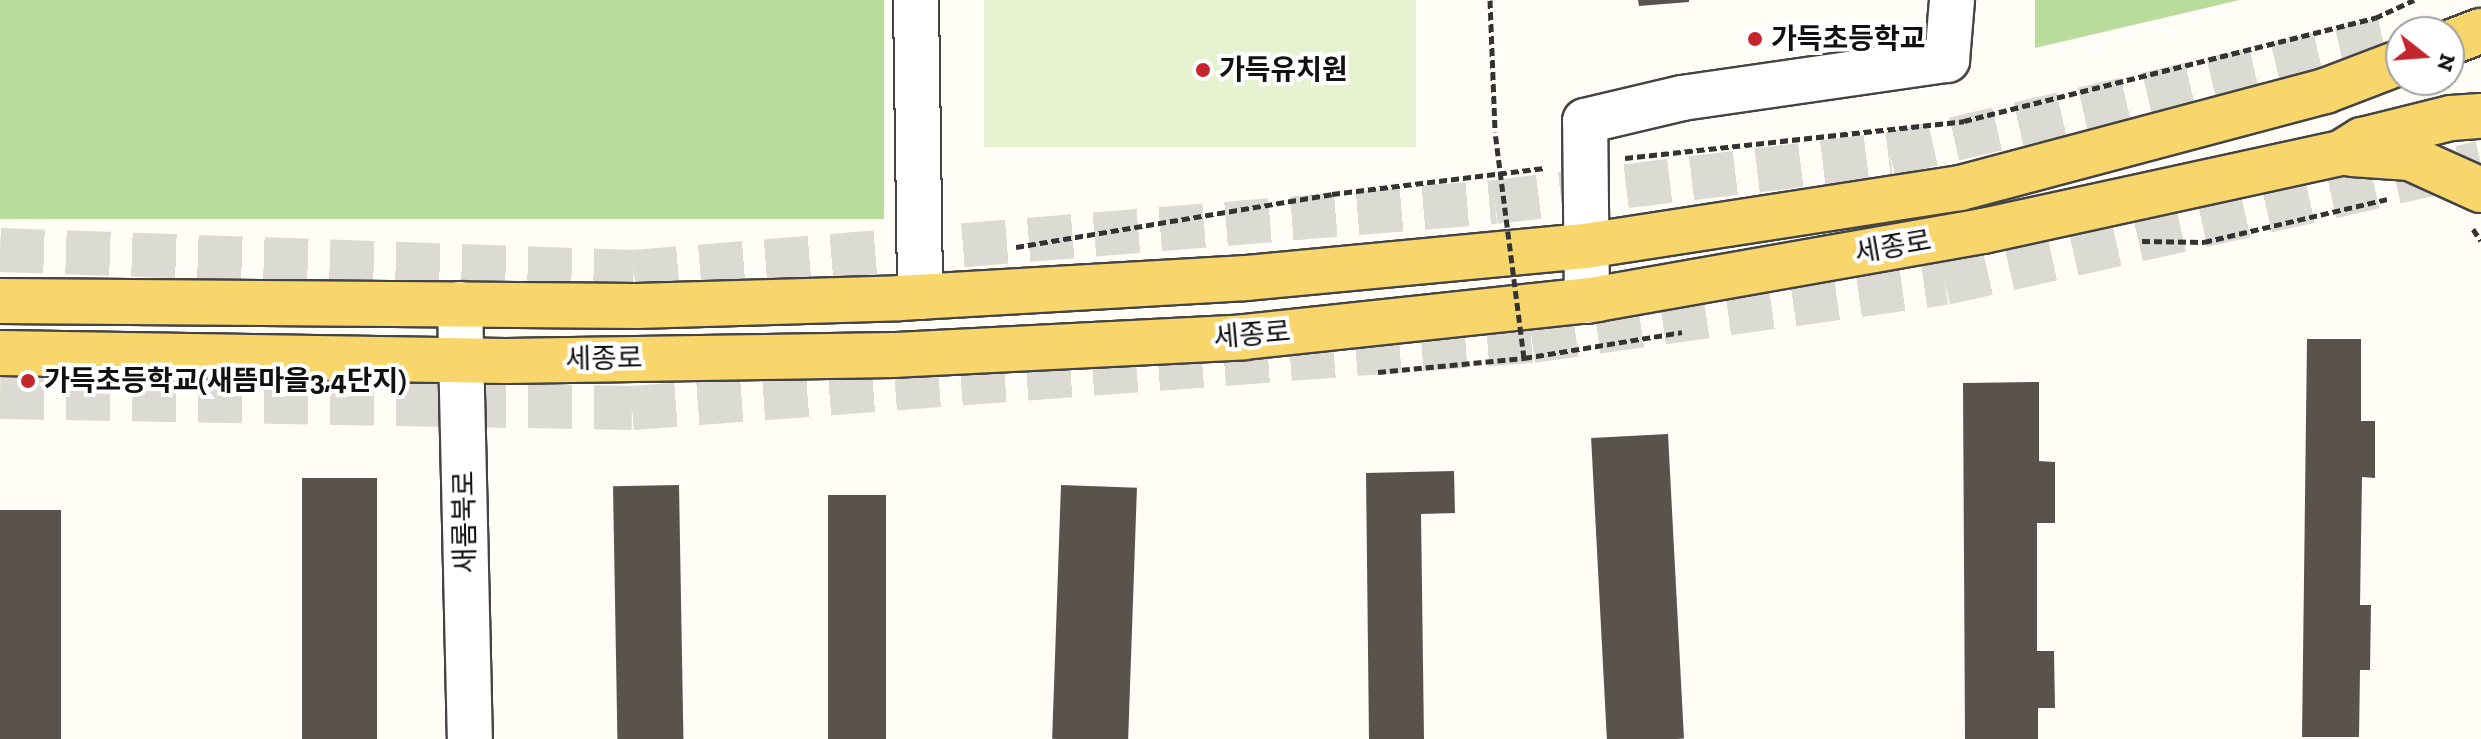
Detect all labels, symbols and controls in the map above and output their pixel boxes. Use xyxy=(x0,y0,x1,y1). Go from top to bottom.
north arrow xyxy=(2385,16,2465,96)
place label: 가득초등학교 xyxy=(1771,22,1926,56)
marker: 가득초등학교 xyxy=(1746,30,1764,48)
text: N xyxy=(2431,51,2462,75)
place label: 가득유치원 xyxy=(1219,53,1348,87)
marker: 가득유치원 xyxy=(1194,61,1212,79)
street label: 세종로 xyxy=(1852,224,1934,270)
street label: 세종로 xyxy=(1212,315,1292,355)
street label: 세종로 xyxy=(565,342,643,376)
place label: 가득초등학교(새뜸마을3,4단지) xyxy=(44,364,406,398)
marker: 가득초등학교(새뜸마을3,4단지) xyxy=(19,372,37,390)
street label: 새롬북로 xyxy=(447,470,483,574)

